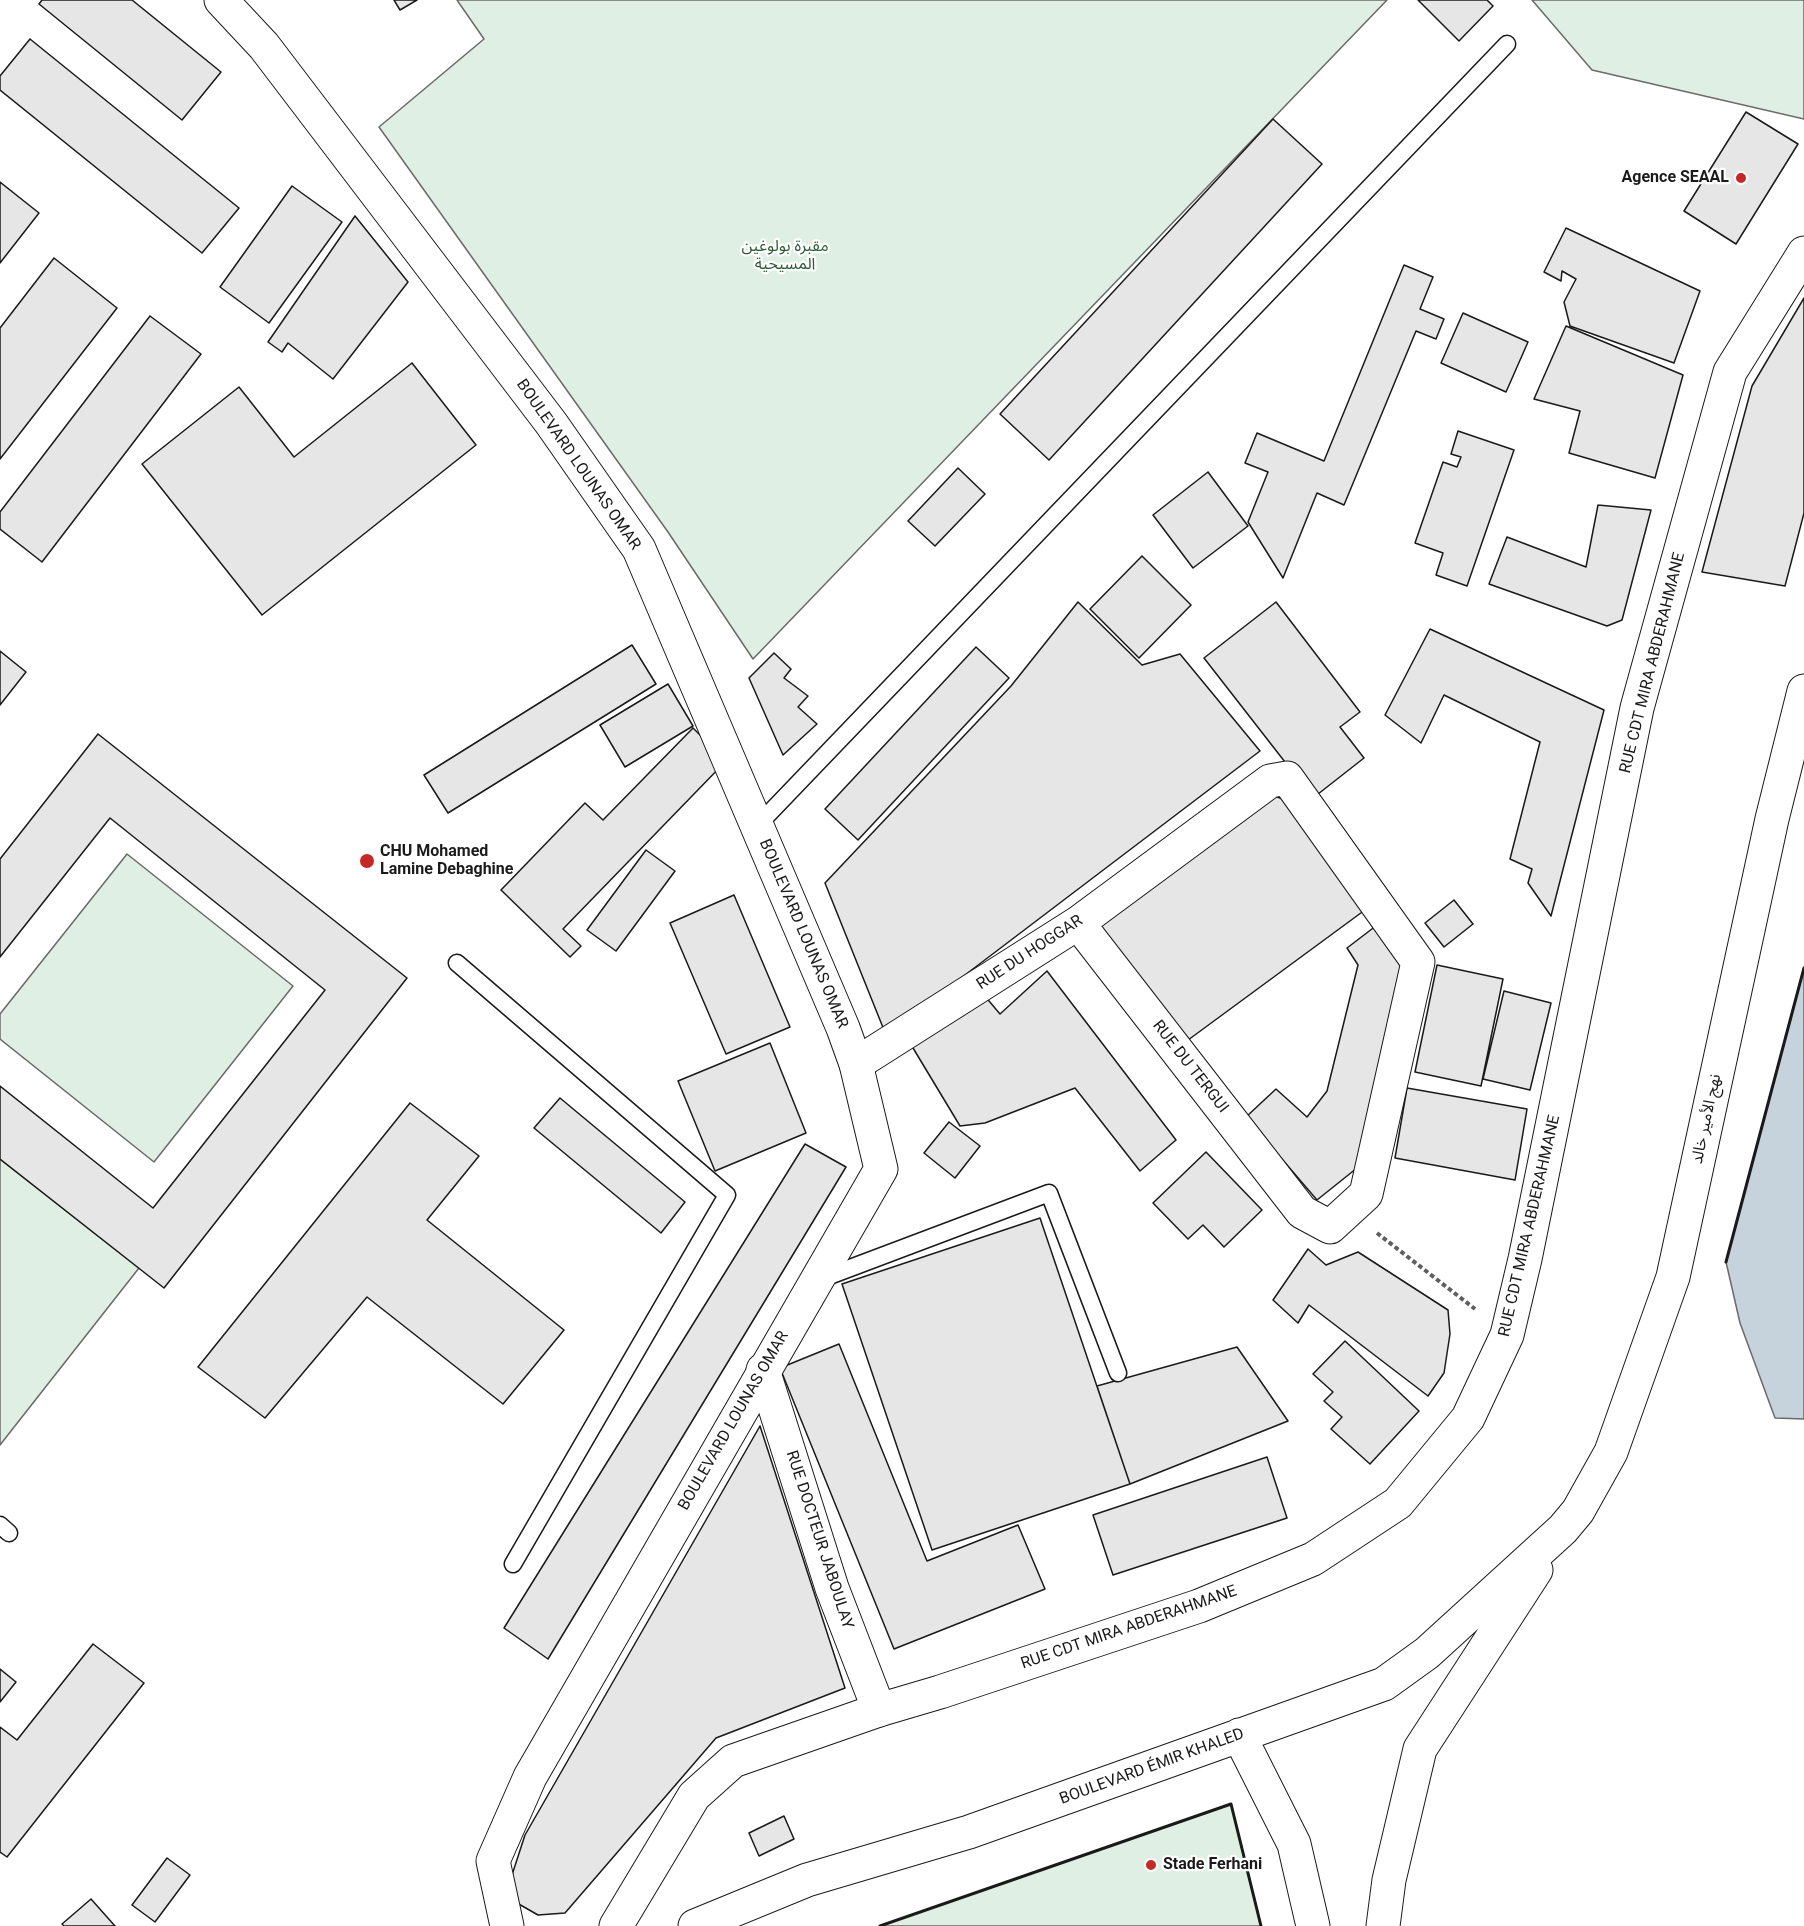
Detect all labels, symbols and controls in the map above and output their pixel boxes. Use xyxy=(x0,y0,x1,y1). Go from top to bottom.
place label: Agence SEAAL xyxy=(1622,168,1729,188)
marker: Agence SEAAL xyxy=(1734,171,1748,185)
park label: مقبرة بولوغين المسيحية xyxy=(741,237,829,275)
street label: BOULEVARD LOUNAS OMAR xyxy=(512,376,644,554)
street label: RUE CDT MIRA ABDERAHMANE xyxy=(1616,551,1690,775)
street label: BOULEVARD LOUNAS OMAR xyxy=(754,836,852,1032)
place label: CHU Mohamed Lamine Debaghine xyxy=(380,842,513,880)
marker: CHU Mohamed Lamine Debaghine xyxy=(358,852,376,870)
street label: RUE DU HOGGAR xyxy=(973,912,1087,994)
street label: RUE DU TERGUI xyxy=(1148,1017,1232,1117)
street label: نهج الأمير خالد xyxy=(1688,1072,1726,1166)
street label: RUE CDT MIRA ABDERAHMANE xyxy=(1495,1113,1565,1339)
street label: BOULEVARD LOUNAS OMAR xyxy=(675,1328,793,1514)
street label: RUE DOCTEUR JABOULAY xyxy=(781,1448,857,1632)
street label: RUE CDT MIRA ABDERAHMANE xyxy=(1019,1582,1239,1674)
street label: BOULEVARD ÉMIR KHALED xyxy=(1057,1725,1247,1809)
place label: Stade Ferhani xyxy=(1163,1855,1262,1875)
marker: Stade Ferhani xyxy=(1144,1858,1158,1872)

